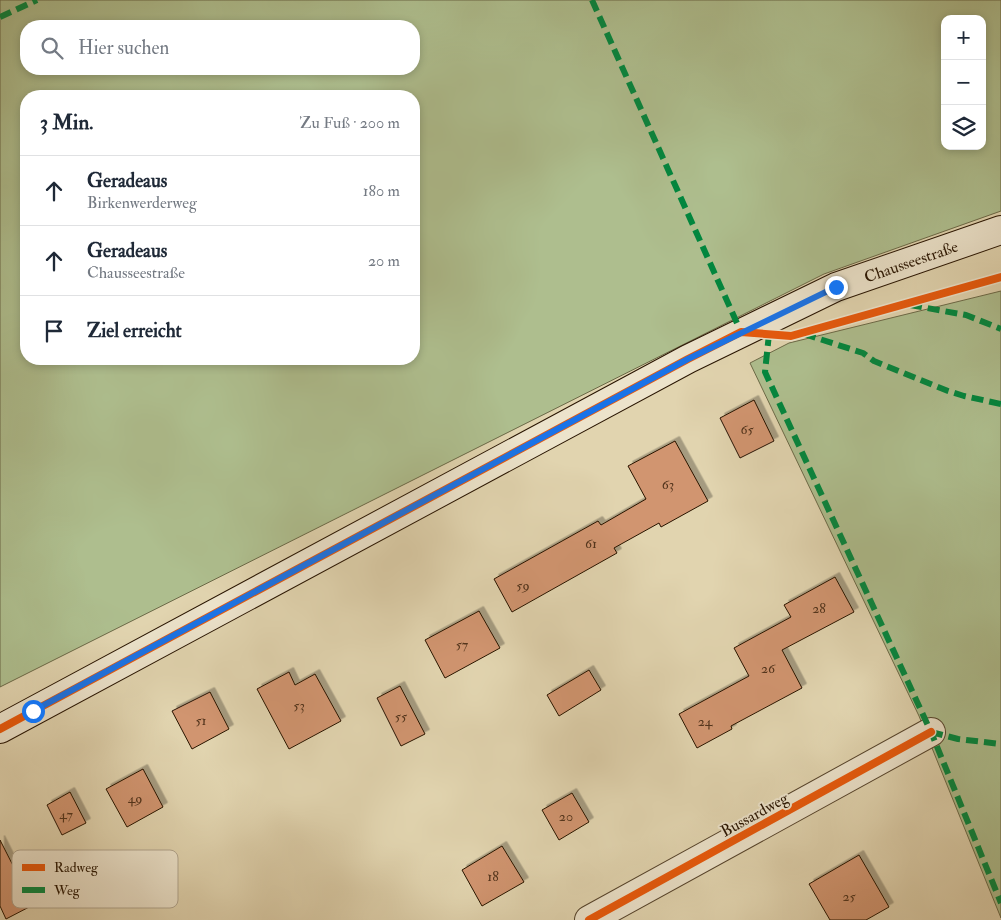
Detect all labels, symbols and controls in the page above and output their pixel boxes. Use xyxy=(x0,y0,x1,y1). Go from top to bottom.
map controls xyxy=(941,15,986,150)
button: + xyxy=(941,15,986,60)
search box xyxy=(20,20,420,75)
icon: search xyxy=(38,34,66,62)
text: Hier suchen xyxy=(78,36,169,60)
button: − xyxy=(941,60,986,105)
button: layers xyxy=(941,105,986,150)
text: 3 Min. xyxy=(40,109,93,136)
text: Zu Fuß · 200 m xyxy=(300,113,400,133)
text: Geradeaus xyxy=(87,169,167,193)
icon: ahead xyxy=(40,177,68,205)
text: 180 m xyxy=(363,181,400,201)
text: Birkenwerderweg xyxy=(87,193,197,213)
street label: Chausseestraße xyxy=(862,237,961,288)
text: Geradeaus xyxy=(87,239,167,263)
icon: ahead xyxy=(40,247,68,275)
text: 20 m xyxy=(368,251,400,271)
text: Chausseestraße xyxy=(87,263,185,283)
route end xyxy=(825,276,848,299)
icon: arrive xyxy=(40,317,68,345)
text: Ziel erreicht xyxy=(87,319,182,343)
house number: 65 xyxy=(740,421,754,438)
house number: 63 xyxy=(662,476,674,493)
house number: 61 xyxy=(585,535,597,552)
house number: 59 xyxy=(516,577,530,594)
house number: 28 xyxy=(812,600,826,617)
house number: 57 xyxy=(456,636,469,653)
house number: 26 xyxy=(761,660,776,677)
house number: 53 xyxy=(293,697,305,714)
route start xyxy=(22,700,45,723)
house number: 55 xyxy=(395,708,408,725)
house number: 51 xyxy=(195,712,207,729)
house number: 24 xyxy=(698,713,714,730)
street label: Bussardweg xyxy=(717,788,793,842)
house number: 49 xyxy=(128,790,142,807)
house number: 47 xyxy=(59,806,73,823)
house number: 20 xyxy=(559,808,573,825)
legend xyxy=(12,850,178,908)
text: Radweg xyxy=(54,859,99,876)
house number: 18 xyxy=(487,868,499,885)
text: Weg xyxy=(53,882,81,899)
house number: 25 xyxy=(842,888,856,905)

